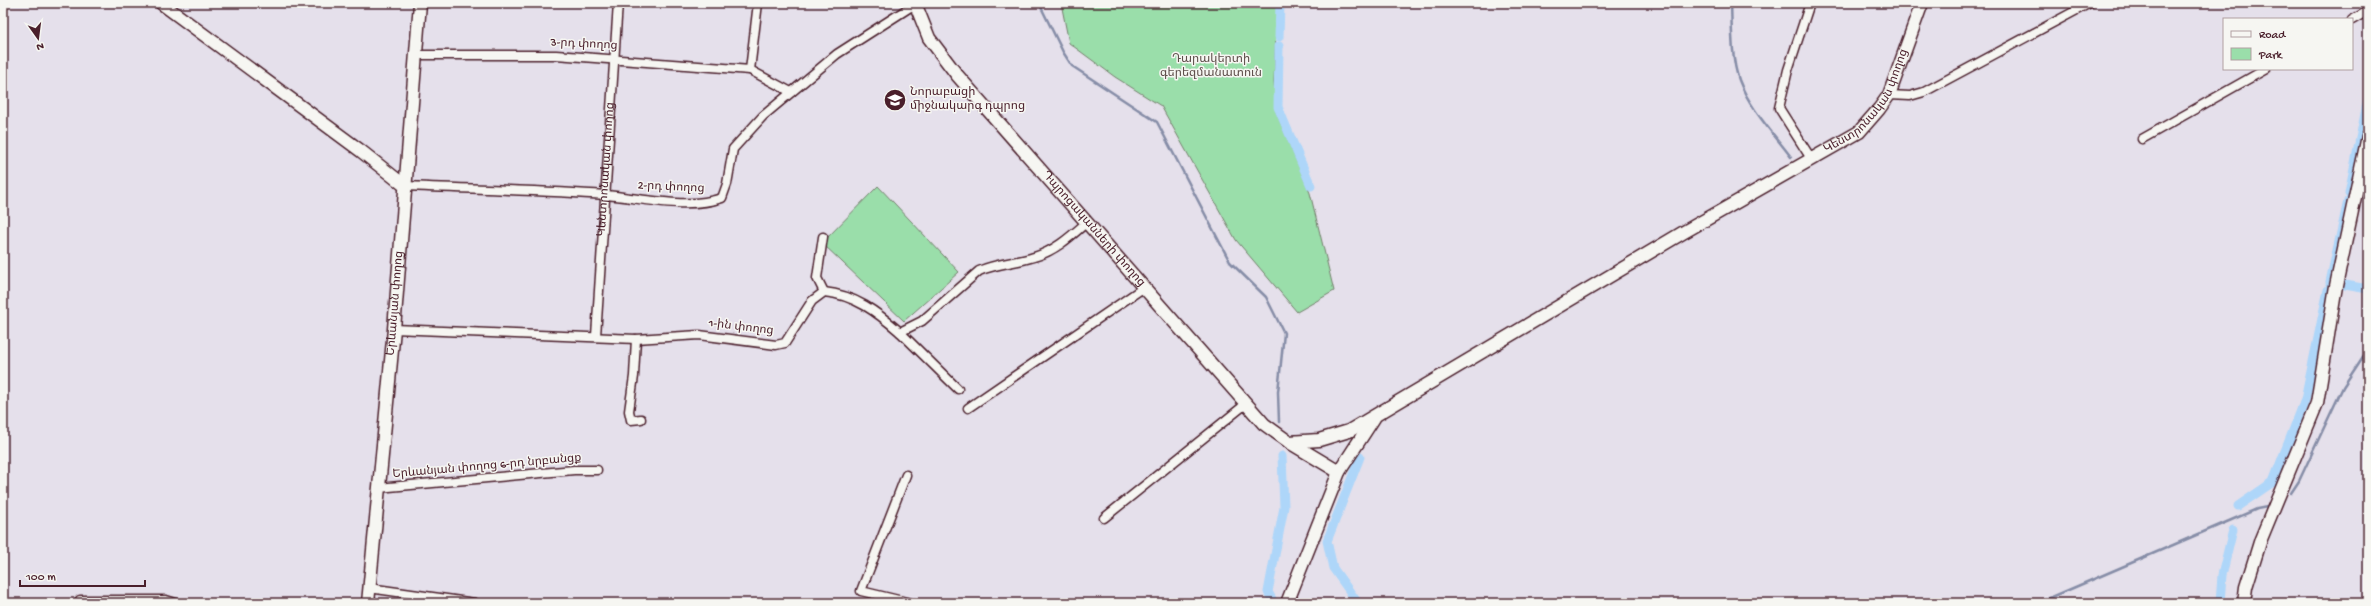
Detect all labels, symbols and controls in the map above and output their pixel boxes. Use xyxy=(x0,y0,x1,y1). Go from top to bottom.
north arrow xyxy=(18,18,58,58)
legend xyxy=(2223,18,2353,70)
text: Road xyxy=(2259,29,2286,43)
street label: 3-րդ փողոց xyxy=(549,36,618,54)
text: N xyxy=(35,39,45,52)
street label: Կենտրոնական փողոց xyxy=(1822,47,1912,157)
text: Park xyxy=(2258,49,2284,63)
park label: Դարակերտի գերեզմանատուն xyxy=(1160,53,1262,81)
place label: Նորաբացի միջնակարգ դպրոց xyxy=(910,86,1025,114)
school or university icon: Նորաբացի միջնակարգ դպրոց xyxy=(882,87,908,113)
street label: Կենտրոնական փողոց xyxy=(596,102,618,237)
street label: Դպրոցականների փողոց xyxy=(1038,169,1148,290)
street label: 2-րդ փողոց xyxy=(637,179,705,197)
street label: Երևանյան փողոց xyxy=(384,250,407,356)
street label: 1-ին փողոց xyxy=(707,316,774,339)
street label: Երևանյան փողոց 6-րդ նրբանցք xyxy=(392,451,582,482)
scale bar xyxy=(20,562,145,588)
text: 100 m xyxy=(25,571,56,585)

